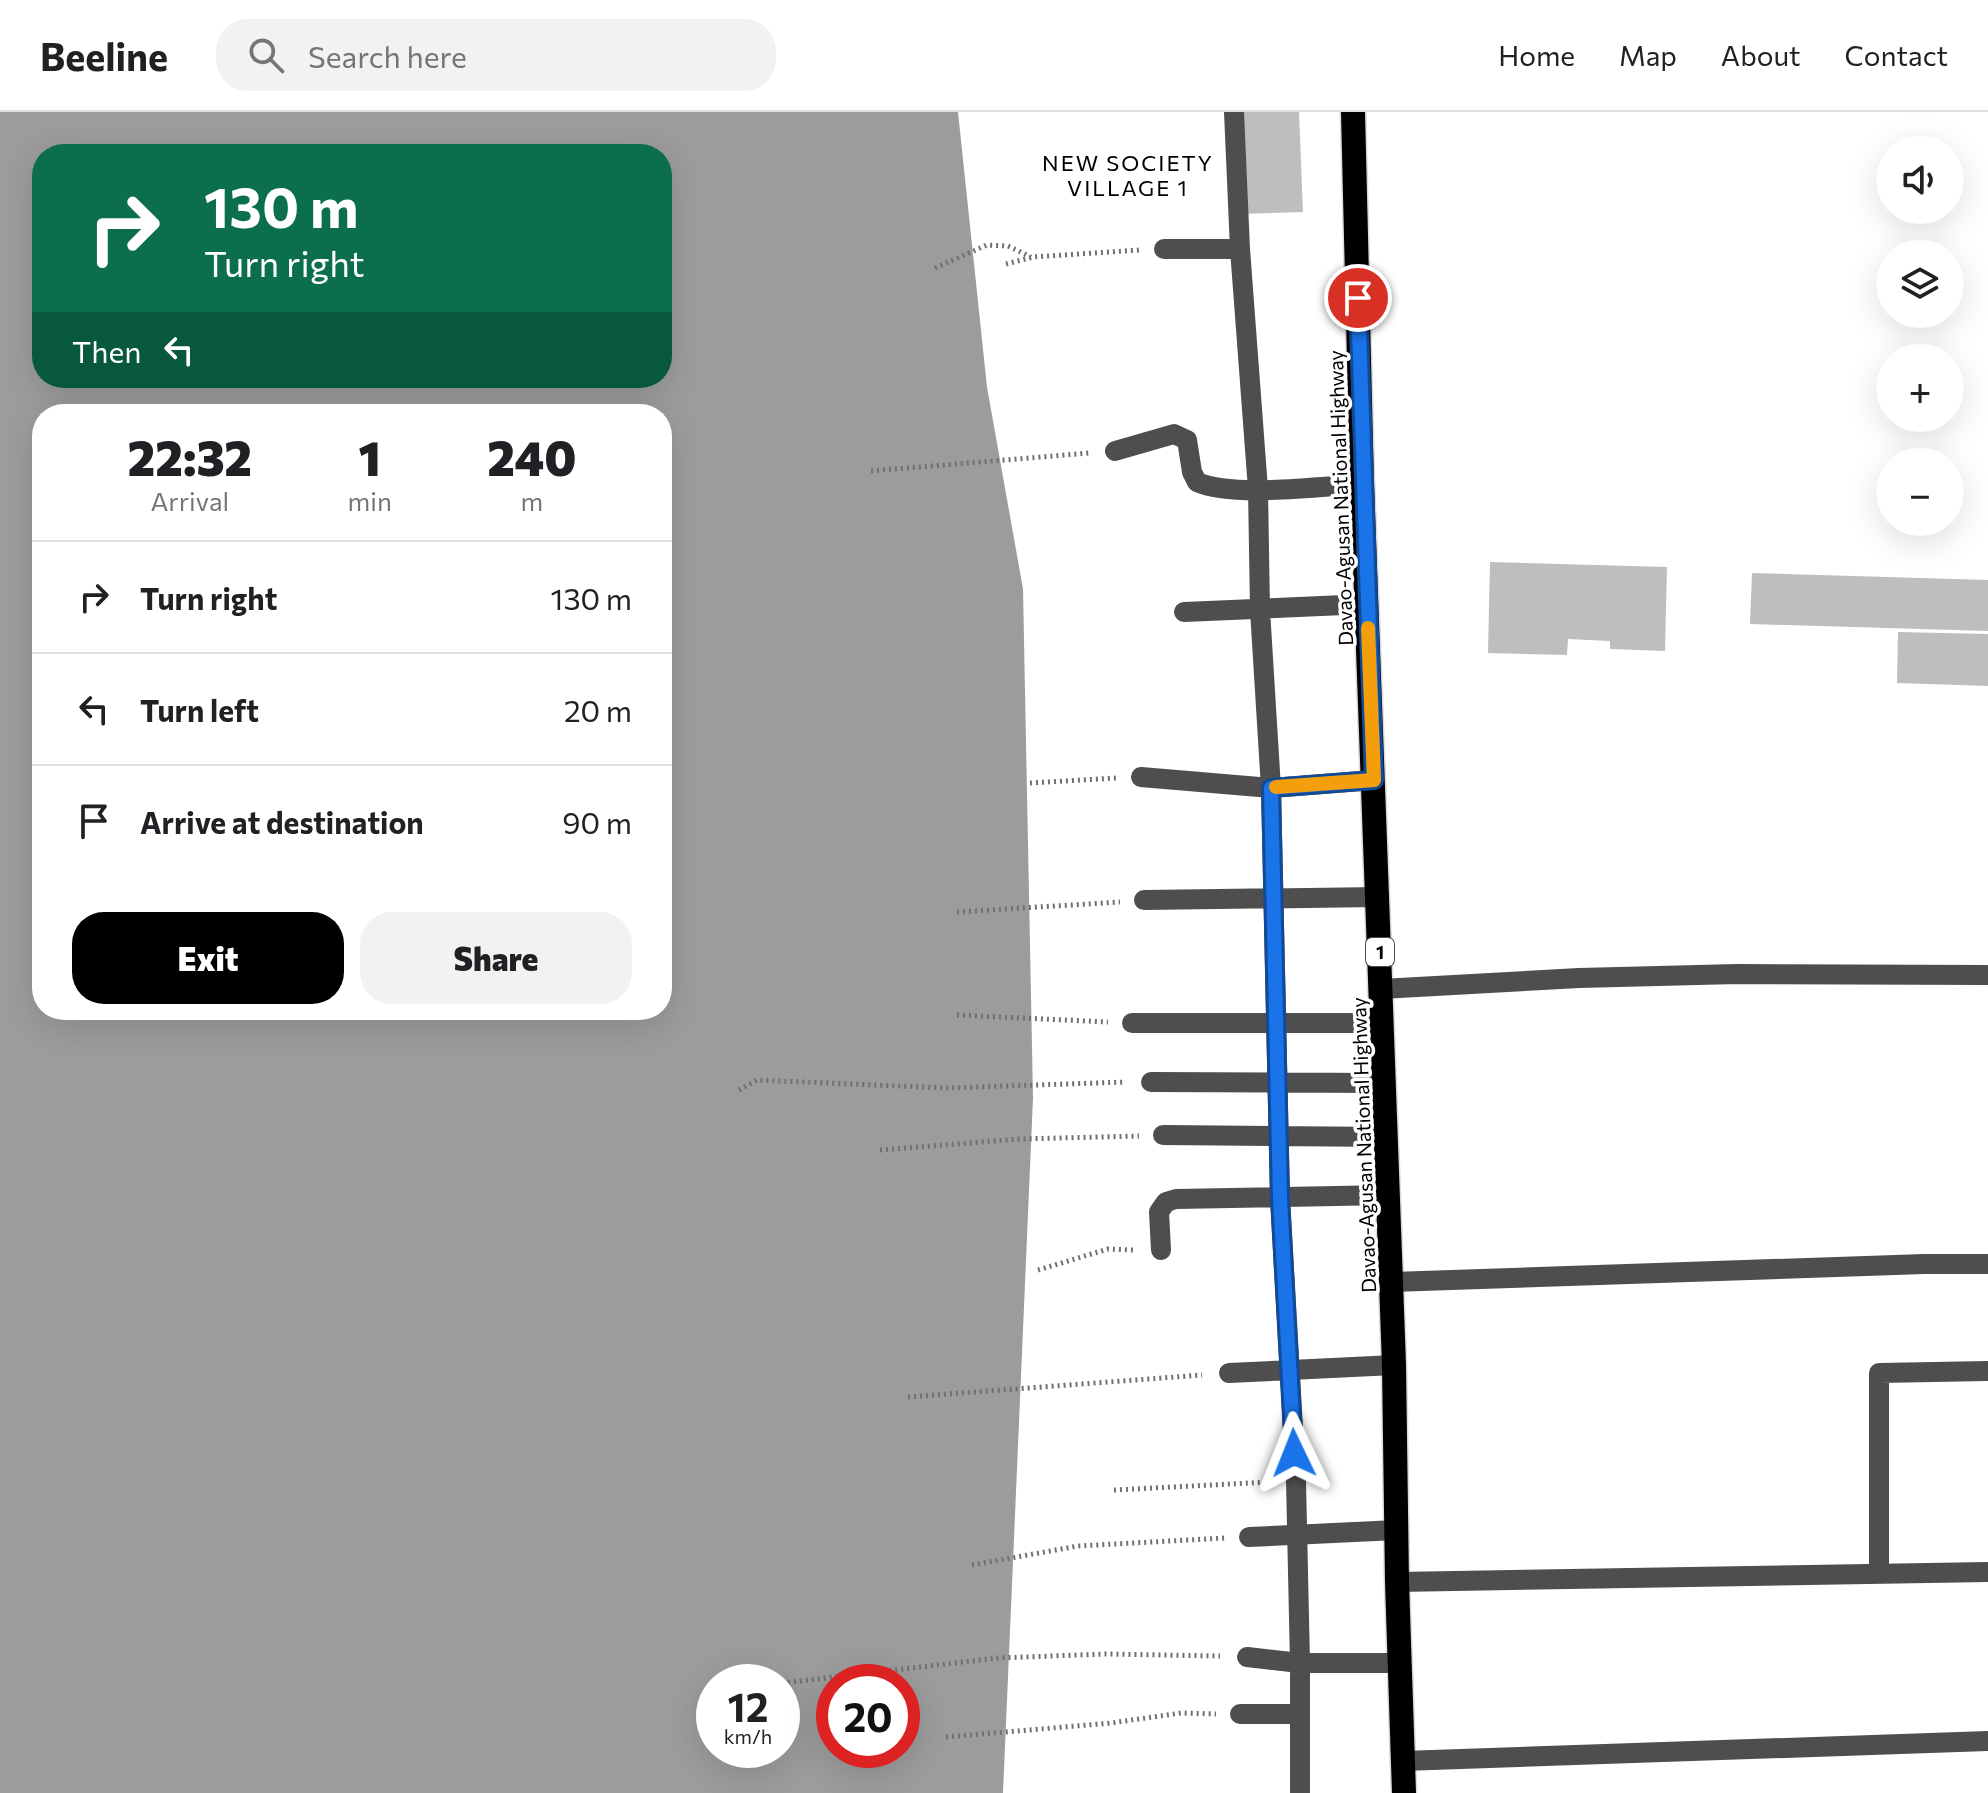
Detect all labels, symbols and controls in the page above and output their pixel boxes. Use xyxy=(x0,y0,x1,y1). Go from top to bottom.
search box xyxy=(216,19,776,91)
text: Beeline xyxy=(40,32,168,79)
icon: search xyxy=(244,33,288,77)
text: Search here xyxy=(308,37,467,74)
text: Home xyxy=(1498,38,1575,72)
text: Map xyxy=(1619,38,1677,72)
text: About xyxy=(1721,38,1801,72)
text: Contact xyxy=(1845,38,1948,72)
map controls xyxy=(1876,136,1964,536)
button: sound xyxy=(1876,136,1964,224)
district label: NEW SOCIETY VILLAGE 1 xyxy=(1042,149,1214,201)
text: 130 m xyxy=(204,171,359,240)
icon: right xyxy=(72,176,176,280)
text: Turn right xyxy=(204,240,365,284)
button: layers xyxy=(1876,240,1964,328)
pin xyxy=(1324,264,1392,332)
icon: arrive xyxy=(1336,276,1380,320)
icon: left xyxy=(157,328,201,372)
text: Then xyxy=(72,332,141,369)
button: + xyxy=(1876,344,1964,432)
street label: Davao-Agusan National Highway xyxy=(1323,350,1357,646)
text: 22:32 xyxy=(128,427,252,486)
text: 1 xyxy=(358,427,381,486)
text: 240 xyxy=(487,427,577,486)
button: − xyxy=(1876,448,1964,536)
text: Arrival xyxy=(150,485,229,516)
text: min xyxy=(348,485,392,516)
text: m xyxy=(521,485,543,516)
icon: right xyxy=(72,575,116,619)
text: Turn right xyxy=(140,579,277,616)
text: 130 m xyxy=(551,579,632,616)
icon: left xyxy=(72,687,116,731)
text: Turn left xyxy=(140,691,259,728)
text: 20 m xyxy=(564,691,632,728)
icon: arrive xyxy=(72,799,116,843)
text: Arrive at destination xyxy=(140,803,424,840)
text: 90 m xyxy=(562,803,632,840)
button: Exit xyxy=(72,912,344,1004)
button: Share xyxy=(360,912,632,1004)
road number: 1 xyxy=(1366,938,1394,966)
street label: Davao-Agusan National Highway xyxy=(1346,997,1380,1293)
position arrow xyxy=(1252,1411,1336,1495)
speed limit sign: 20 xyxy=(816,1664,920,1768)
text: 12 xyxy=(728,1681,768,1730)
text: km/h xyxy=(724,1724,772,1748)

